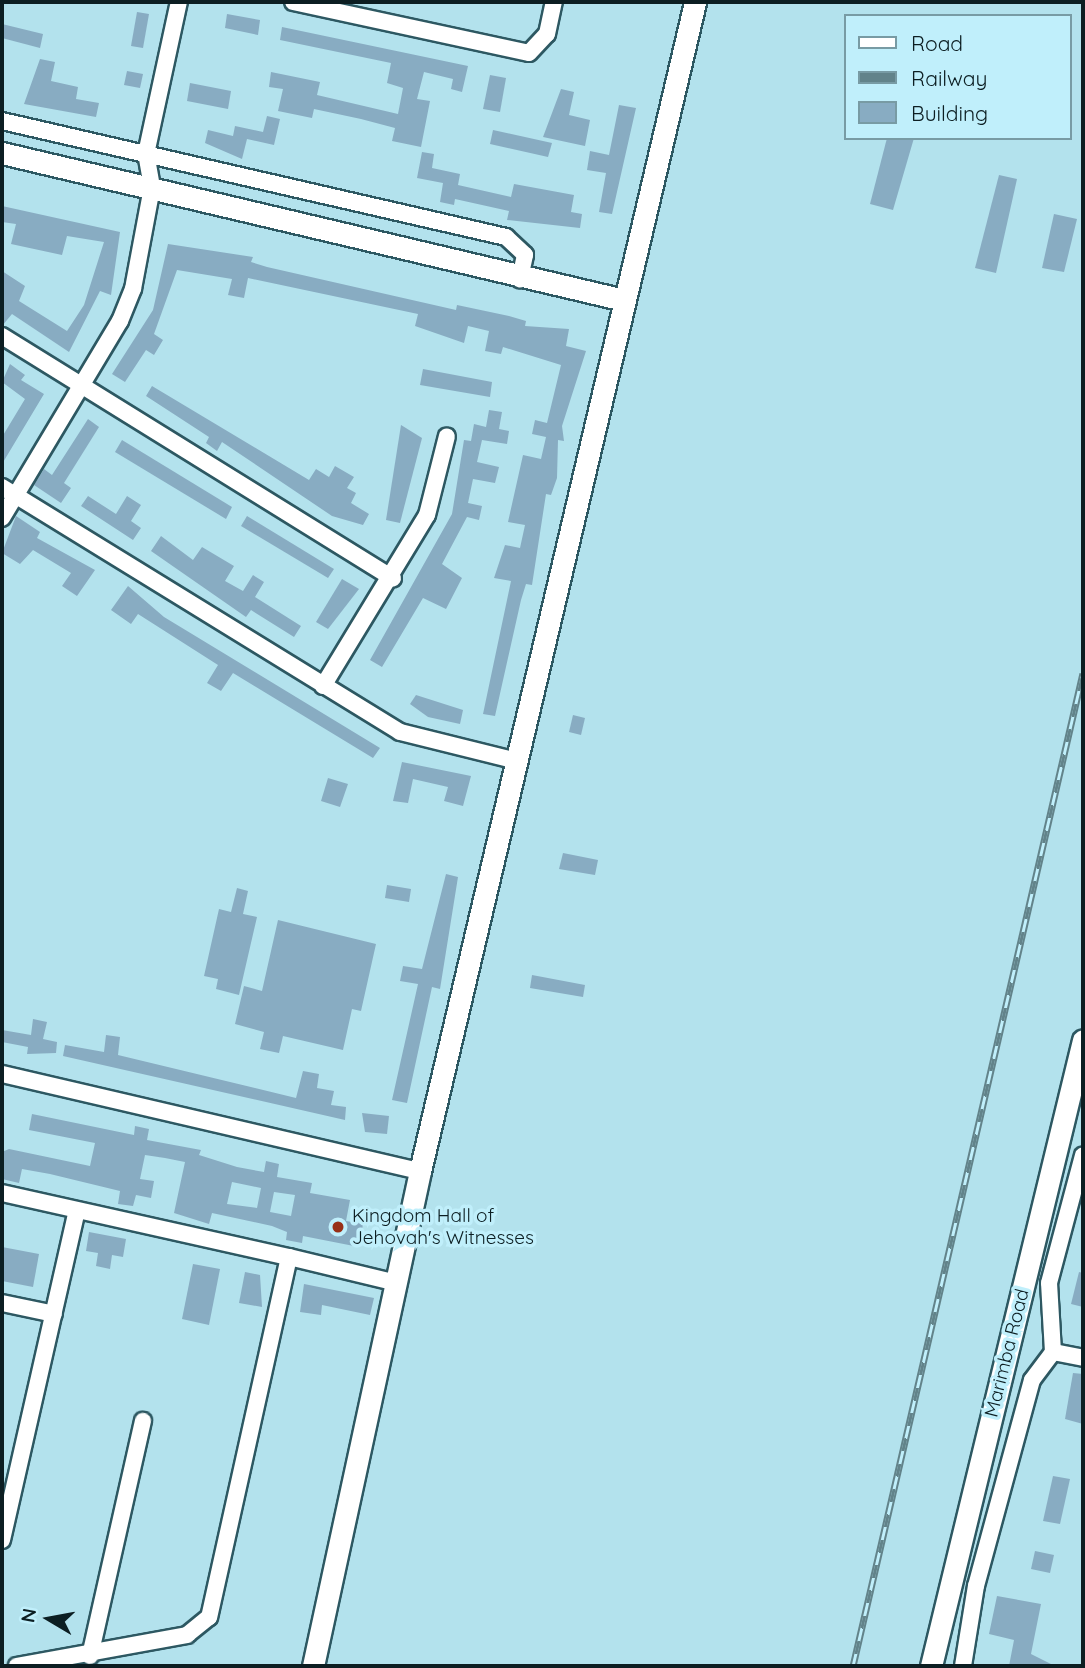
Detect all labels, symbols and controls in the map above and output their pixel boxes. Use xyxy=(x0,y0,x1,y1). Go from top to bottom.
legend xyxy=(844,14,1071,140)
text: Road xyxy=(911,30,963,56)
text: Railway xyxy=(911,65,987,91)
text: Building xyxy=(911,100,988,126)
place label: Kingdom Hall of Jehovah's Witnesses xyxy=(352,1205,534,1249)
marker: Kingdom Hall of Jehovah's Witnesses xyxy=(330,1219,346,1235)
street label: Marimba Road xyxy=(980,1287,1034,1419)
north arrow xyxy=(14,1584,84,1654)
text: N xyxy=(15,1606,41,1624)

